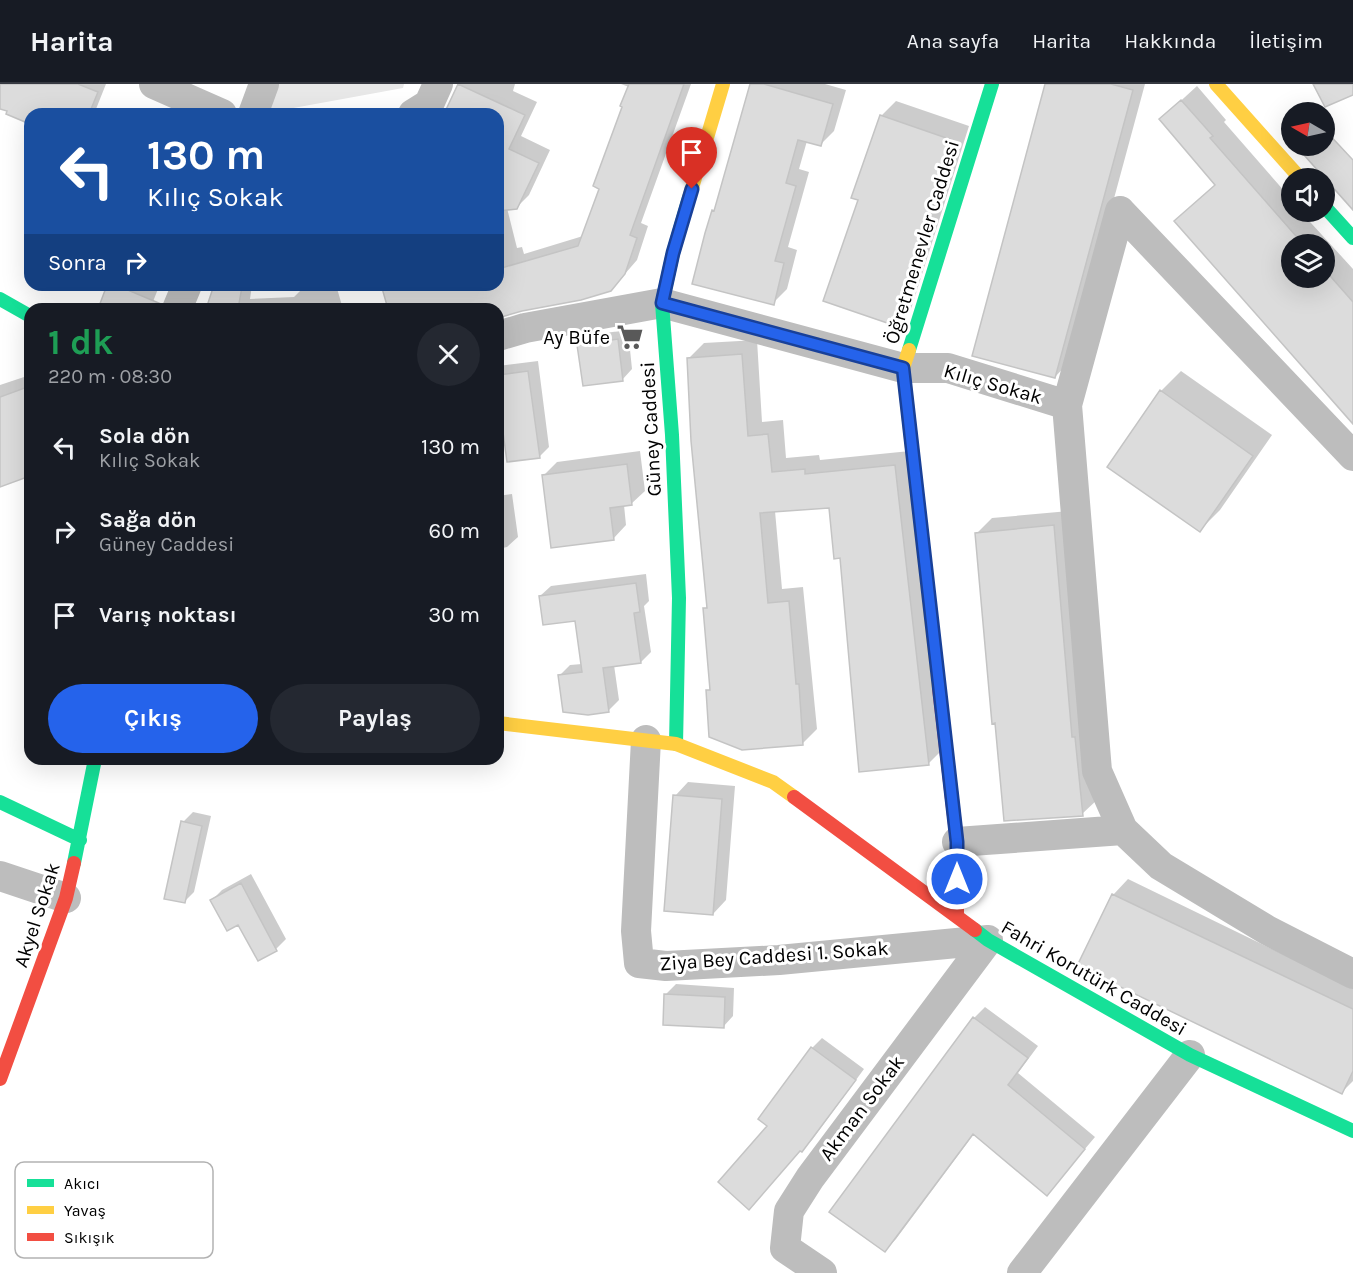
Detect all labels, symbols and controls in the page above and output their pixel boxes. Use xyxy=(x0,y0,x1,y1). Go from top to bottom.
text: Harita xyxy=(30,25,114,58)
text: Ana sayfa xyxy=(907,29,999,53)
text: Harita xyxy=(1032,29,1091,53)
text: Hakkında xyxy=(1124,29,1216,53)
text: İletişim xyxy=(1249,29,1323,53)
north arrow xyxy=(1281,102,1335,156)
map controls xyxy=(1281,102,1335,288)
pin xyxy=(666,127,717,189)
text: 130 m xyxy=(147,130,265,180)
icon: left xyxy=(48,132,126,210)
icon: arrive xyxy=(675,136,708,169)
street label: Öğretmenevler Caddesi xyxy=(880,137,964,347)
button: sound xyxy=(1281,168,1335,222)
text: Kılıç Sokak xyxy=(147,181,284,213)
button: layers xyxy=(1281,234,1335,288)
icon: right xyxy=(119,246,152,279)
text: Sonra xyxy=(48,250,107,276)
text: 1 dk xyxy=(48,321,113,363)
supermarket icon: Ay Büfe xyxy=(615,322,645,352)
button: close xyxy=(417,323,480,386)
place label: Ay Büfe xyxy=(543,326,610,349)
street label: Kılıç Sokak xyxy=(941,359,1045,409)
street label: Güney Caddesi xyxy=(636,361,666,497)
text: 220 m · 08:30 xyxy=(48,365,172,388)
text: Sola dön xyxy=(99,423,190,449)
icon: left xyxy=(48,431,81,464)
text: 130 m xyxy=(421,434,480,460)
text: Kılıç Sokak xyxy=(99,449,200,472)
text: Sağa dön xyxy=(99,507,197,533)
icon: right xyxy=(48,515,81,548)
text: 60 m xyxy=(429,518,480,544)
text: Güney Caddesi xyxy=(99,533,234,556)
icon: arrive xyxy=(48,599,81,632)
text: Varış noktası xyxy=(99,602,237,628)
text: 30 m xyxy=(428,602,480,628)
button: Çıkış xyxy=(48,684,258,753)
button: Paylaş xyxy=(270,684,480,753)
position arrow xyxy=(925,847,989,911)
street label: Akyel Sokak xyxy=(9,860,65,970)
street label: Fahri Korutürk Caddesi xyxy=(997,916,1191,1040)
street label: Ziya Bey Caddesi 1. Sokak xyxy=(659,937,889,975)
street label: Akman Sokak xyxy=(815,1051,909,1165)
legend xyxy=(15,1162,213,1258)
text: Akıcı xyxy=(64,1174,100,1193)
text: Yavaş xyxy=(64,1201,106,1220)
text: Sıkışık xyxy=(64,1228,114,1247)

